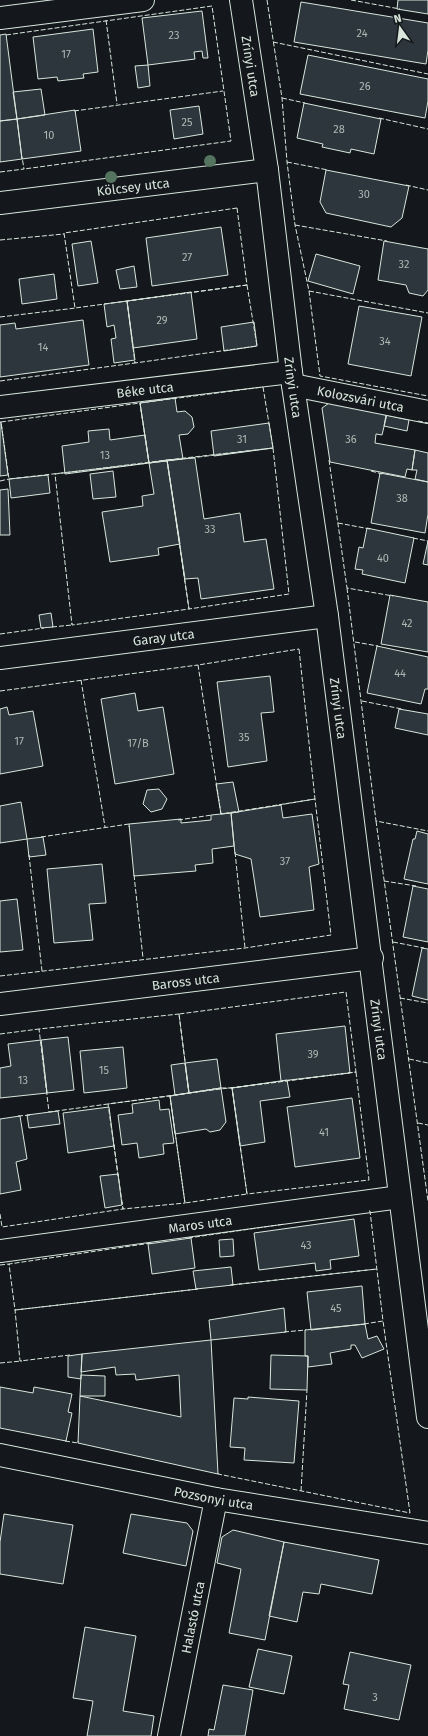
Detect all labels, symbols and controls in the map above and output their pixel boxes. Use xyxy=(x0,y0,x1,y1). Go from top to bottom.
north arrow xyxy=(380,8,420,48)
text: N xyxy=(393,12,403,26)
house number: 24 xyxy=(357,27,368,40)
house number: 23 xyxy=(169,29,179,42)
street label: Zrínyi utca xyxy=(239,35,263,98)
house number: 17 xyxy=(61,48,71,61)
house number: 26 xyxy=(359,80,371,93)
house number: 25 xyxy=(182,116,193,129)
house number: 28 xyxy=(333,123,345,136)
house number: 10 xyxy=(44,129,54,142)
street label: Kölcsey utca xyxy=(96,175,170,199)
house number: 30 xyxy=(358,188,370,201)
house number: 27 xyxy=(182,251,192,264)
house number: 32 xyxy=(399,258,409,271)
house number: 29 xyxy=(156,314,168,327)
house number: 34 xyxy=(379,335,391,348)
house number: 14 xyxy=(38,341,48,354)
street label: Zrínyi utca xyxy=(282,356,305,419)
street label: Béke utca xyxy=(116,379,174,400)
street label: Kolozsvári utca xyxy=(316,383,406,415)
house number: 31 xyxy=(237,433,247,446)
house number: 36 xyxy=(345,433,357,446)
house number: 13 xyxy=(100,449,110,462)
house number: 38 xyxy=(396,492,408,505)
house number: 33 xyxy=(205,523,215,536)
house number: 40 xyxy=(377,552,389,565)
house number: 42 xyxy=(401,617,413,630)
street label: Garay utca xyxy=(132,626,195,648)
house number: 44 xyxy=(394,667,406,680)
street label: Zrínyi utca xyxy=(327,677,350,740)
house number: 35 xyxy=(239,731,250,744)
house number: 17 xyxy=(14,735,24,748)
house number: 17/B xyxy=(127,737,149,750)
house number: 37 xyxy=(280,855,290,868)
street label: Baross utca xyxy=(151,969,220,993)
street label: Zrínyi utca xyxy=(368,998,390,1061)
house number: 39 xyxy=(307,1048,319,1061)
house number: 15 xyxy=(99,1064,110,1077)
house number: 13 xyxy=(18,1074,28,1087)
house number: 41 xyxy=(319,1126,329,1139)
street label: Maros utca xyxy=(167,1212,233,1236)
house number: 43 xyxy=(300,1239,312,1252)
house number: 45 xyxy=(330,1302,342,1315)
street label: Pozsonyi utca xyxy=(173,1483,254,1512)
street label: Halastó utca xyxy=(178,1580,207,1655)
house number: 3 xyxy=(372,1691,378,1704)

